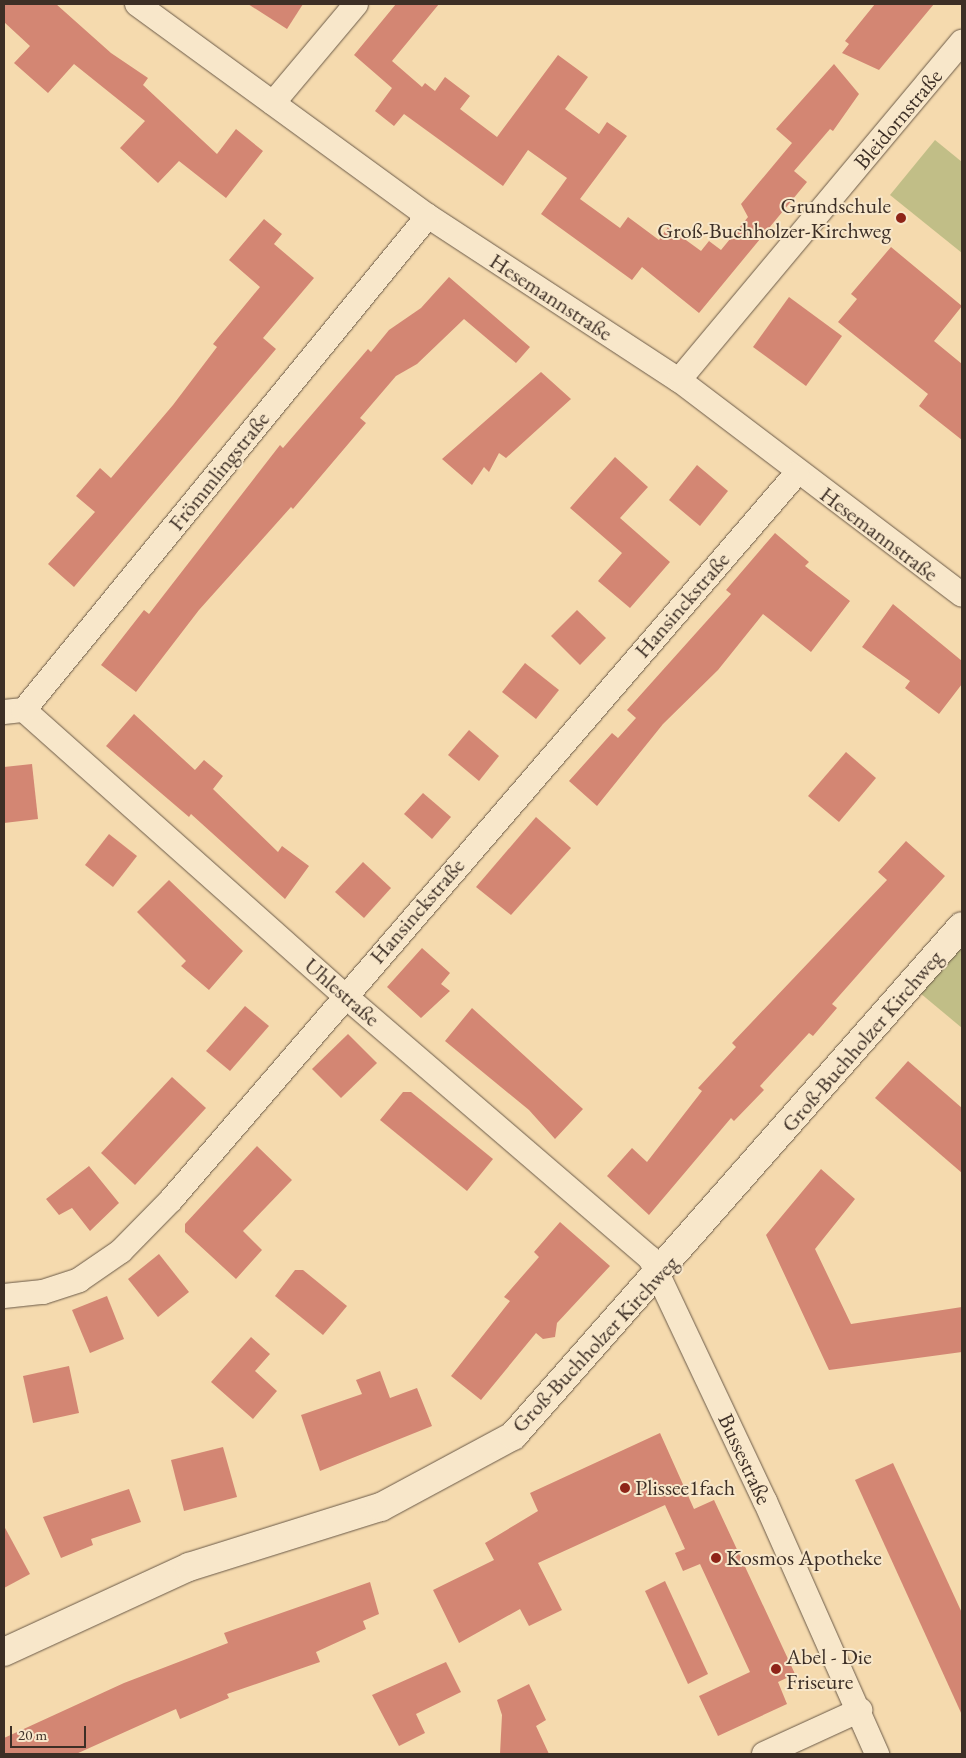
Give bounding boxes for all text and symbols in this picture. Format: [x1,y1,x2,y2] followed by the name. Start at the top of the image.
[848,63,948,175] street label: Bleidornstraße
[657,192,891,244] place label: Grundschule Groß-Buchholzer-Kirchweg
[895,212,907,224] marker: Grundschule Groß-Buchholzer-Kirchweg
[485,248,617,346] street label: Hesemannstraße
[163,406,275,536] street label: Frömmlingstraße
[815,481,943,587] street label: Hesemannstraße
[629,547,735,663] street label: Hansinckstraße
[364,853,470,969] street label: Hansinckstraße
[776,945,948,1137] street label: Groß-Buchholzer Kirchweg
[299,952,385,1032] street label: Uhlestraße
[506,1250,684,1438] street label: Groß-Buchholzer Kirchweg
[713,1409,777,1509] street label: Bussestraße
[635,1475,735,1501] place label: Plissee1fach
[619,1482,631,1494] marker: Plissee1fach
[726,1545,882,1571] place label: Kosmos Apotheke
[710,1552,722,1564] marker: Kosmos Apotheke
[786,1643,872,1694] place label: Abel - Die Friseure
[770,1663,782,1675] marker: Abel - Die Friseure
[12,1716,89,1748] scale bar
[18,1725,47,1744] text: 20 m

